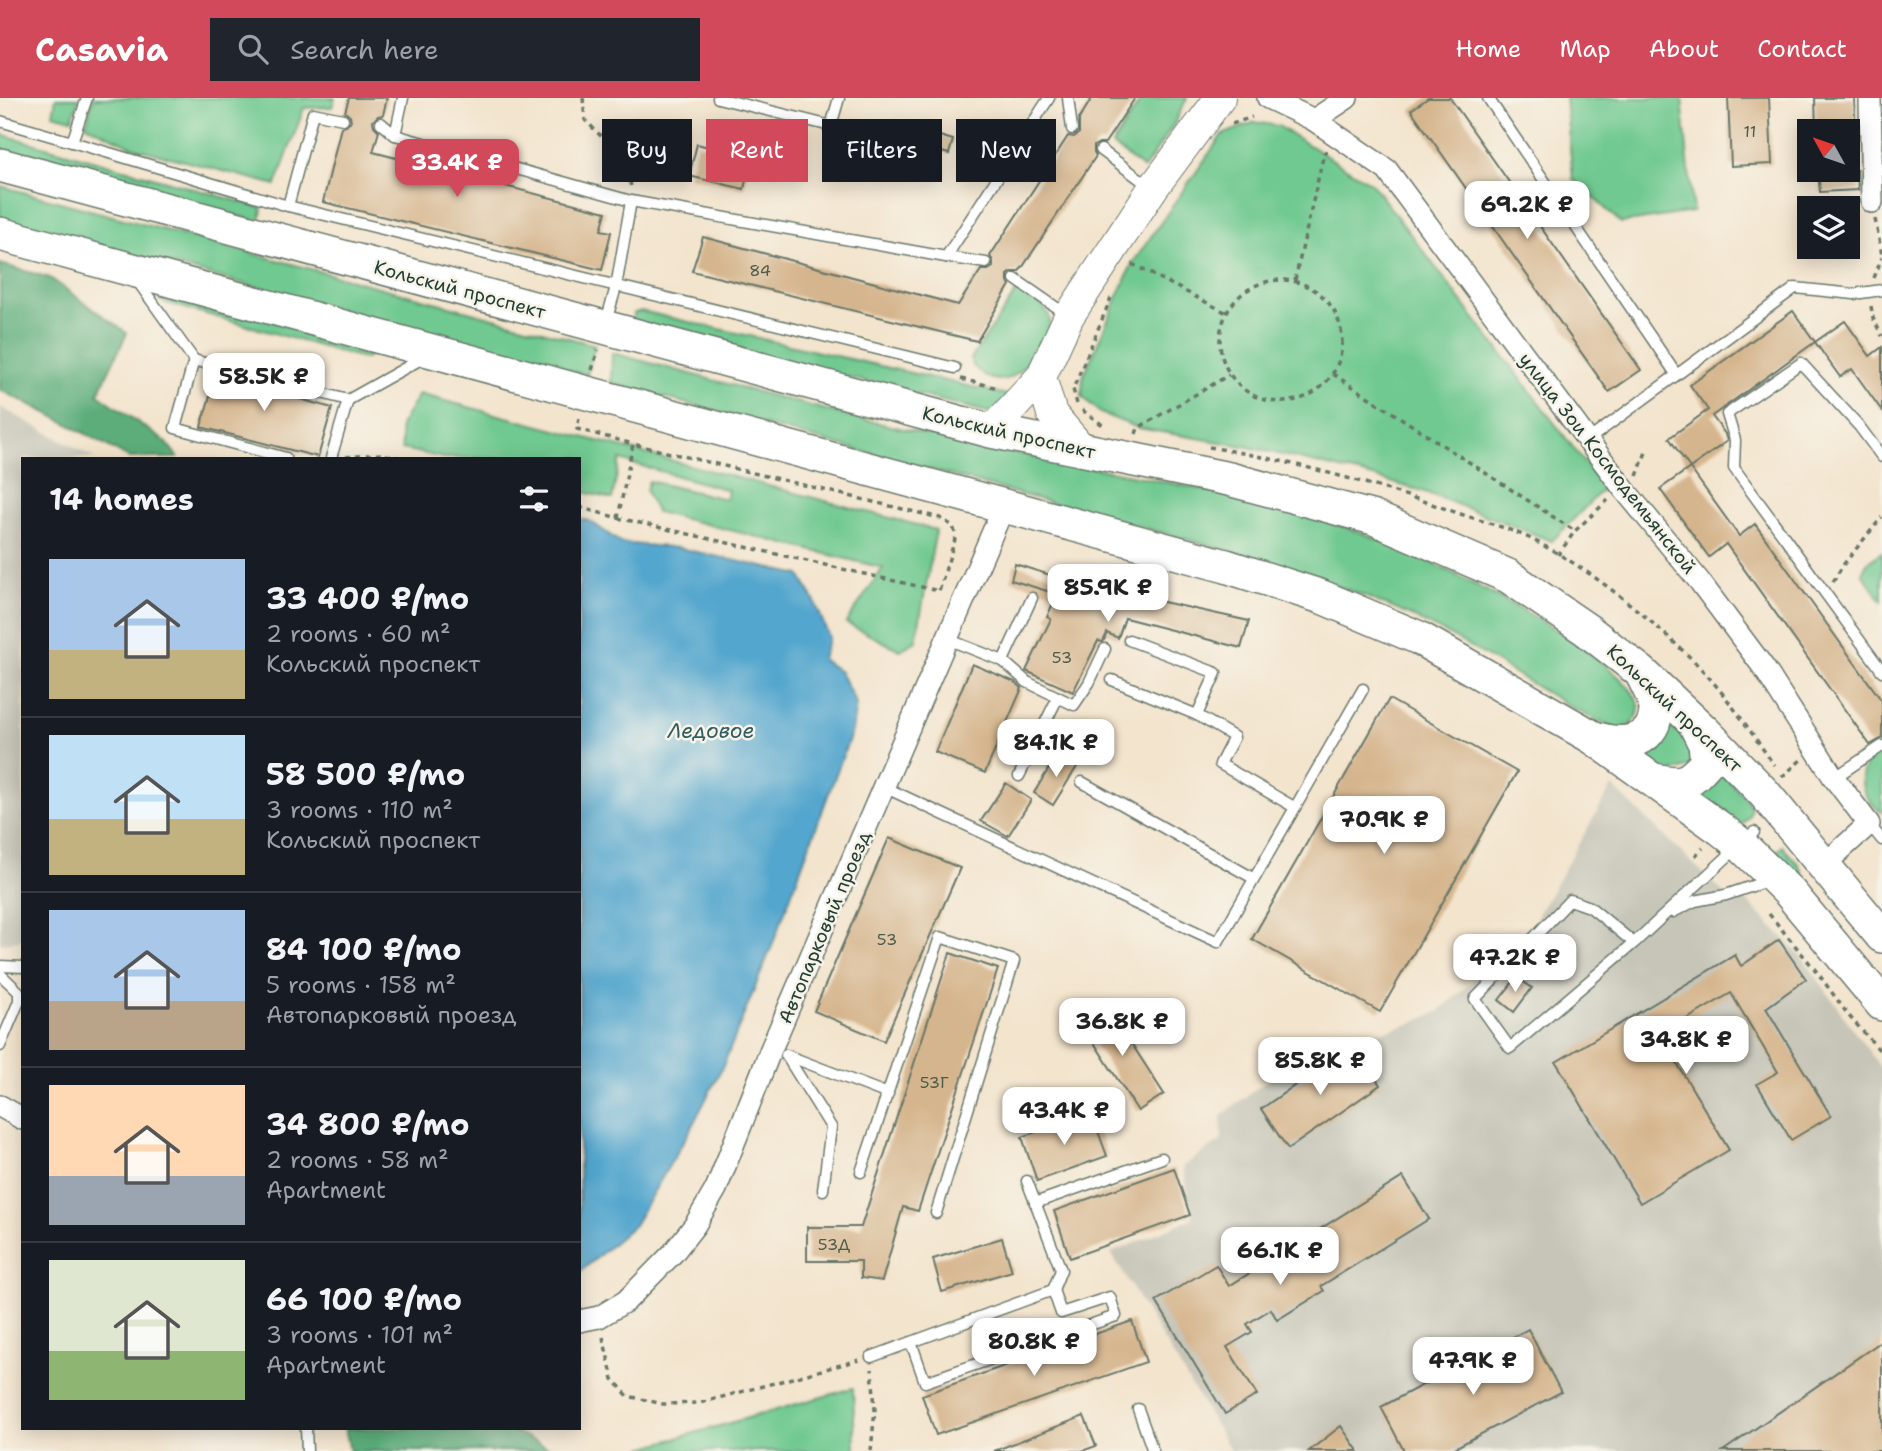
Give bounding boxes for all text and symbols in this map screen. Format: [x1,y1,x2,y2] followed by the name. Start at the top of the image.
[210,18,700,81] search box
[35,27,168,72] text: Casavia
[234,30,272,68] icon: search
[290,32,439,67] text: Search here
[1455,33,1521,65] text: Home
[1559,33,1611,65] text: Map
[1649,33,1719,65] text: About
[1757,33,1847,65] text: Contact
[602,119,692,182] chip: Buy
[706,119,808,182] chip: Rent
[822,119,942,182] chip: Filters
[956,119,1056,182] chip: New
[1797,119,1860,182] north arrow
[1797,119,1860,259] map controls
[1744,121,1756,142] house number: 11
[392,140,522,199] pin: 33.4K ₽
[411,147,503,177] text: 33.4K ₽
[1462,181,1592,241] pin: 69.2K ₽
[1480,189,1574,219] text: 69.2K ₽
[1797,196,1860,259] button: layers
[371,255,549,325] street label: Кольский проспект
[749,260,771,281] house number: 84
[1513,348,1702,579] street label: улица Зои Космодемьянской
[199,354,329,413] pin: 58.5K ₽
[219,361,309,391] text: 58.5K ₽
[920,400,1098,465] street label: Кольский проспект
[49,479,194,520] text: 14 homes
[515,480,553,518] icon: filters
[1043,564,1173,624] pin: 85.9K ₽
[1063,572,1153,602] text: 85.9K ₽
[266,578,469,619] text: 33 400 ₽/mo
[105,587,189,671] icon: home
[266,619,451,649] text: 2 rooms · 60 m²
[1601,639,1748,778] street label: Кольский проспект
[1052,647,1072,668] house number: 53
[266,649,480,679] text: Кольский проспект
[667,717,754,745] water label: Ледовое
[991,720,1121,779] pin: 84.1K ₽
[1013,727,1099,757] text: 84.1K ₽
[266,754,465,795] text: 58 500 ₽/mo
[105,763,189,847] icon: home
[266,795,453,825] text: 3 rooms · 110 m²
[1319,796,1449,856] pin: 70.9K ₽
[1339,804,1429,834] text: 70.9K ₽
[266,825,480,855] text: Кольский проспект
[773,827,876,1027] street label: Автопарковый проезд
[266,929,461,970] text: 84 100 ₽/mo
[877,929,897,950] house number: 53
[1450,934,1580,994] pin: 47.2K ₽
[105,938,189,1022] icon: home
[1469,942,1561,972] text: 47.2K ₽
[266,970,456,1000] text: 5 rooms · 158 m²
[1057,998,1187,1058] pin: 36.8K ₽
[266,1000,517,1030] text: Автопарковый проезд
[1075,1006,1169,1036] text: 36.8K ₽
[1621,1016,1751,1076] pin: 34.8K ₽
[1640,1024,1732,1054] text: 34.8K ₽
[1255,1038,1385,1097] pin: 85.8K ₽
[1274,1045,1366,1075] text: 85.8K ₽
[920,1072,949,1093] house number: 53Г
[999,1088,1129,1147] pin: 43.4K ₽
[1018,1095,1110,1125] text: 43.4K ₽
[266,1104,470,1145] text: 34 800 ₽/mo
[105,1113,189,1197] icon: home
[266,1145,449,1175] text: 2 rooms · 58 m²
[266,1175,386,1205] text: Apartment
[1215,1228,1345,1287] pin: 66.1K ₽
[818,1234,850,1255] house number: 53Д
[1237,1235,1323,1265] text: 66.1K ₽
[266,1279,462,1320] text: 66 100 ₽/mo
[105,1288,189,1372] icon: home
[969,1318,1099,1378] pin: 80.8K ₽
[266,1320,453,1350] text: 3 rooms · 101 m²
[988,1326,1080,1356] text: 80.8K ₽
[1408,1338,1538,1397] pin: 47.9K ₽
[1429,1345,1517,1375] text: 47.9K ₽
[266,1350,386,1380] text: Apartment

